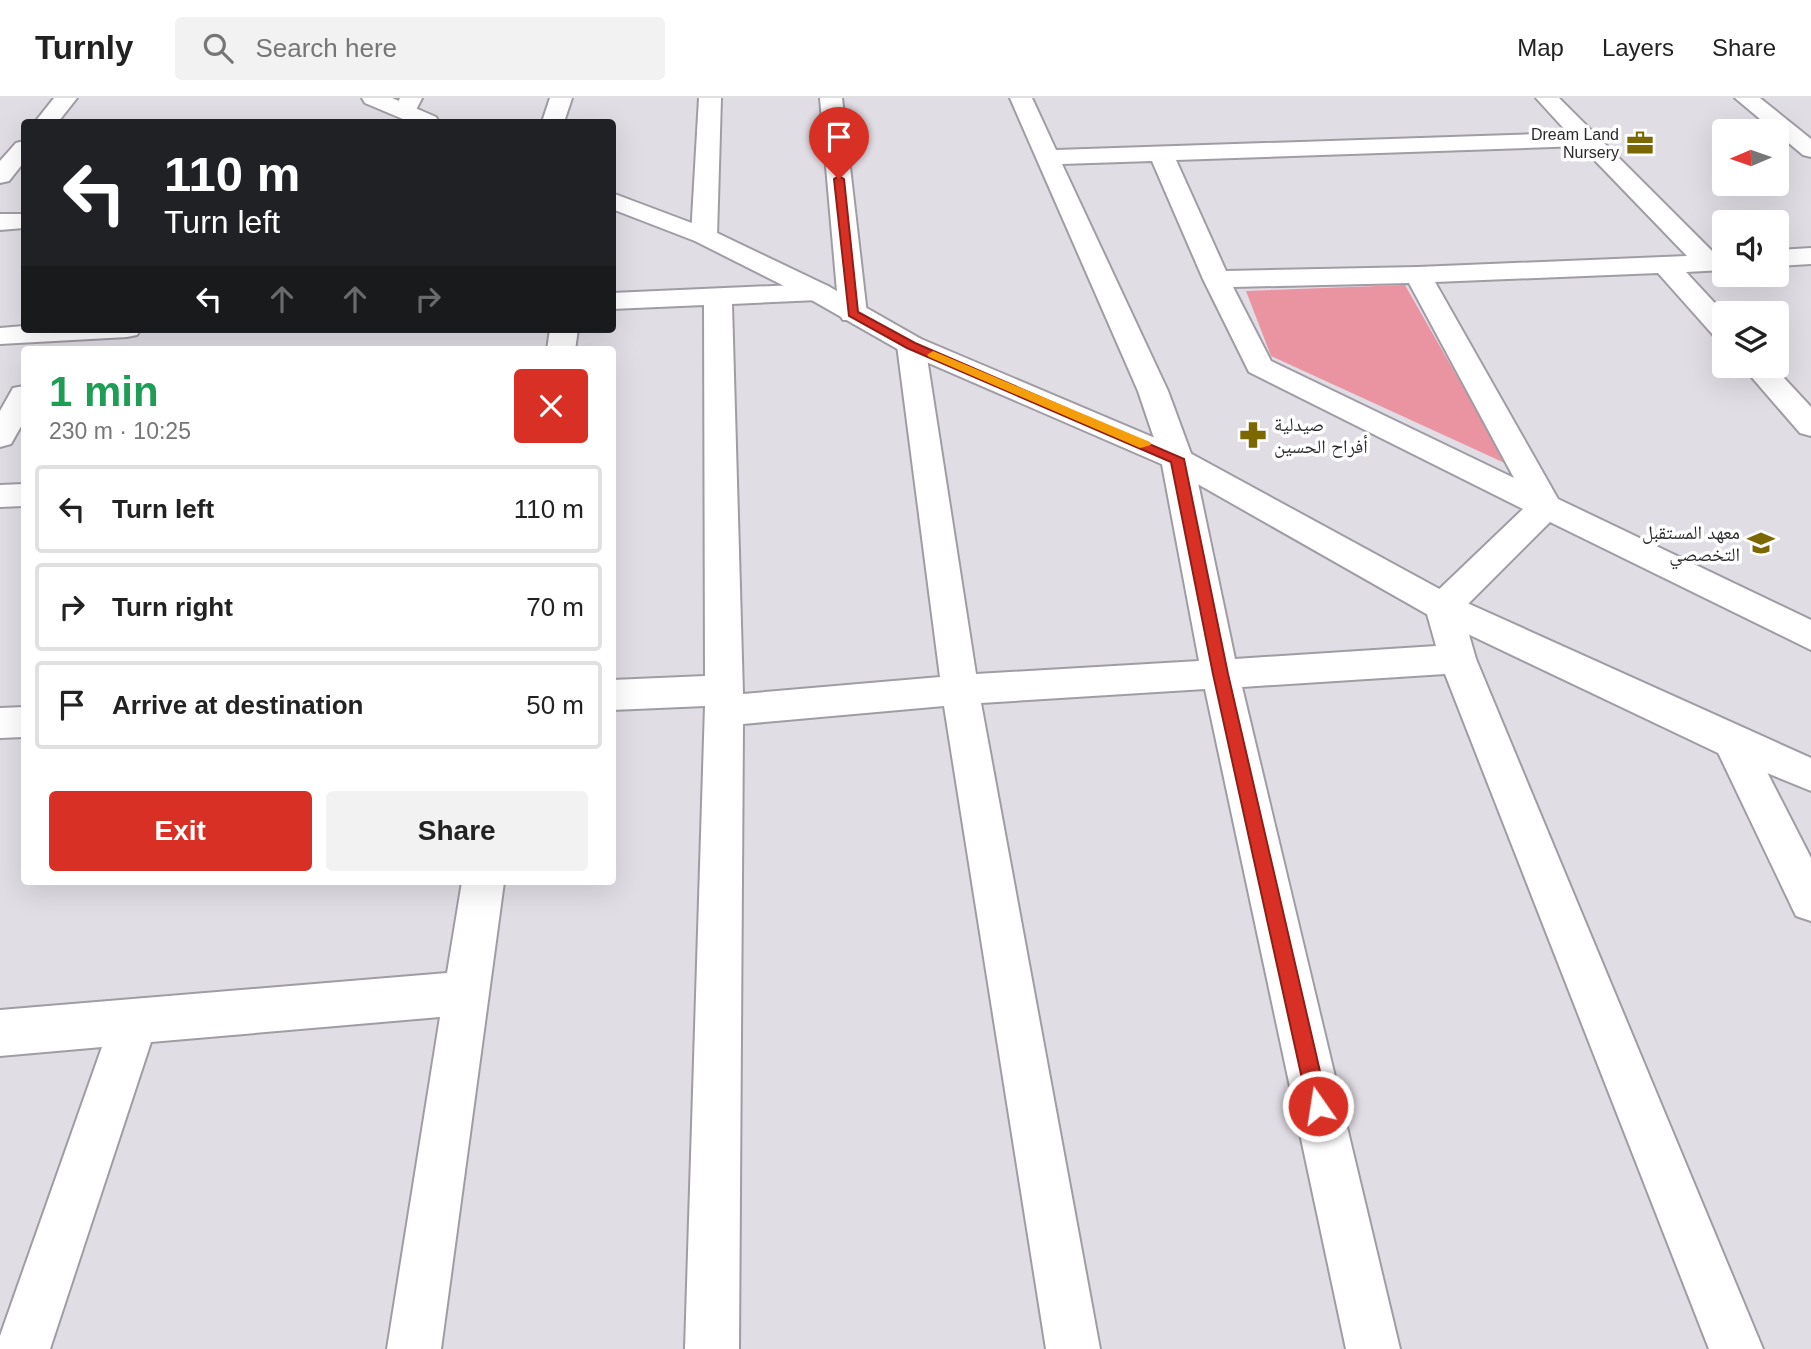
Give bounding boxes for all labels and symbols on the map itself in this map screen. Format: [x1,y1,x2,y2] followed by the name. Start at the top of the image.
[809,107,869,179] pin
[1712,119,1788,196] north arrow
[1531,126,1619,161] place label: Dream Land Nursery
[1625,128,1655,158] office icon: Dream Land Nursery
[1274,414,1368,458] place label: صيدلية أفراح الحسين
[1238,420,1268,450] pharmacy icon: صيدلية أفراح الحسين
[1642,522,1740,569] place label: معهد المستقبل التخصصي
[1746,528,1776,558] school or university icon: معهد المستقبل التخصصي
[1281,1069,1355,1143] position arrow

